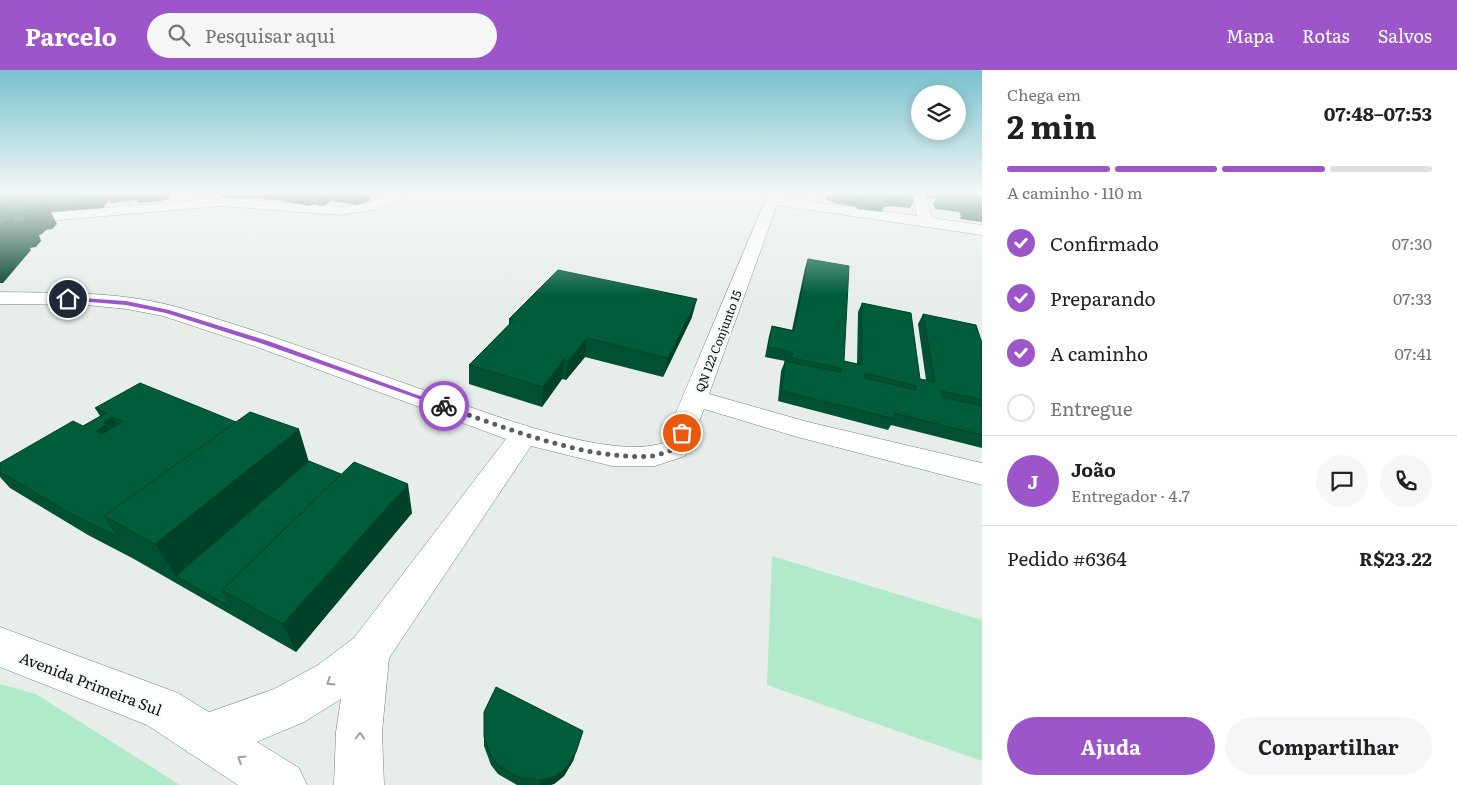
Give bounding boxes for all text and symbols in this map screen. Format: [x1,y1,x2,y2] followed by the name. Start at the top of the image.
[147,13,497,58] search box
[25,18,117,53] text: Parcelo
[165,21,193,49] icon: search
[205,21,335,49] text: Pesquisar aqui
[1226,22,1274,49] text: Mapa
[1302,22,1350,49] text: Rotas
[1378,22,1432,49] text: Salvos
[1007,82,1081,106] text: Chega em
[911,85,966,140] map controls
[911,85,966,140] button: layers
[1324,99,1432,127] text: 07:48–07:53
[1007,101,1096,149] text: 2 min
[1007,180,1142,204] text: A caminho · 110 m
[1007,229,1035,257] icon: check
[1050,229,1159,257] text: Confirmado
[1392,231,1432,255] text: 07:30
[47,278,89,320] pin
[1007,284,1035,312] icon: check
[1050,284,1156,312] text: Preparando
[54,285,82,313] icon: home
[1393,286,1432,310] text: 07:33
[690,287,746,395] street label: QN 122 Conjunto 15
[1007,339,1035,367] icon: check
[1050,339,1148,367] text: A caminho
[1395,341,1432,365] text: 07:41
[419,381,469,431] courier
[430,392,458,420] icon: bike
[1050,394,1133,422] text: Entregue
[661,412,703,454] pin
[668,419,696,447] icon: bag
[1071,455,1116,483] text: João
[1316,455,1368,507] button: chat
[1380,455,1432,507] button: phone
[1028,467,1038,495] text: J
[1071,483,1190,507] text: Entregador · 4.7
[1007,544,1127,572] text: Pedido #6364
[1359,544,1432,572] text: R$23.22
[16,645,166,721] street label: Avenida Primeira Sul
[326,675,335,685] one-way arrow
[1007,717,1215,775] button: Ajuda
[1225,717,1432,775] button: Compartilhar
[354,732,365,740] one-way arrow
[237,756,246,765] one-way arrow

